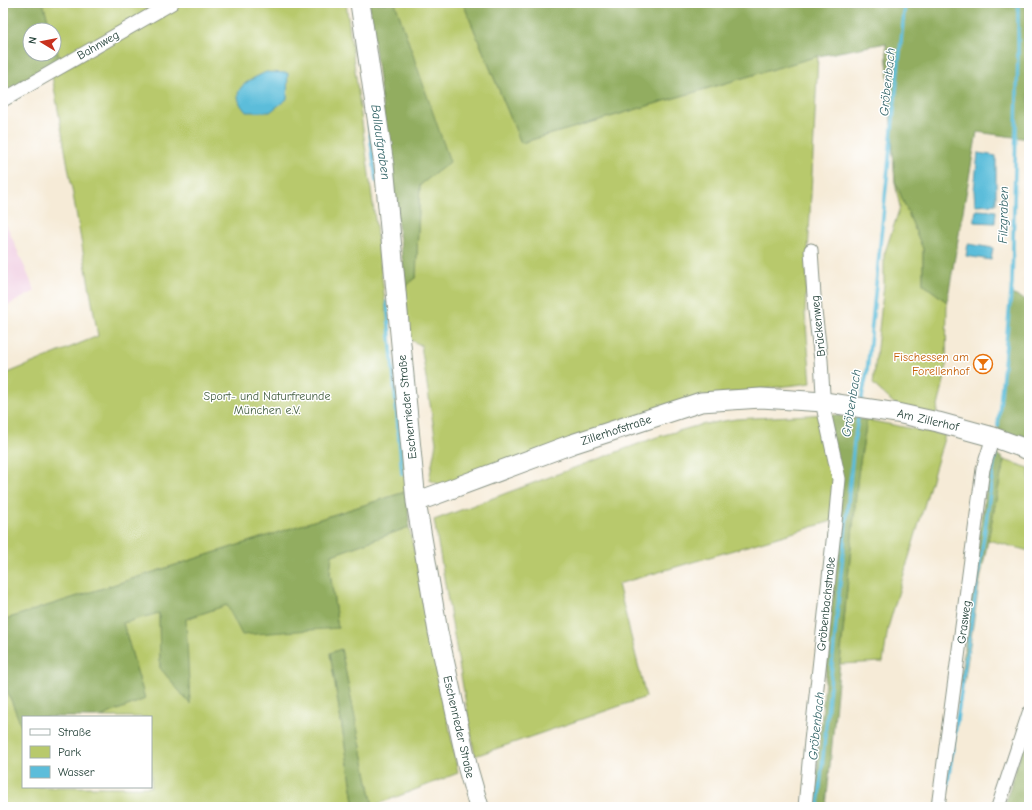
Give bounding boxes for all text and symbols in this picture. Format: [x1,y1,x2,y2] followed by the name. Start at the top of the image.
[22,22,62,62] north arrow
[75,27,121,63] street label: Bahnweg
[26,36,40,45] text: N
[876,47,898,117] water label: Gröbenbach
[368,103,394,181] water label: Ballaufgraben
[995,186,1011,244] water label: Filzgraben
[808,295,828,357] street label: Brückenweg
[893,350,970,378] place label: Fischessen am Forellenhof
[972,353,994,375] bar icon: Fischessen am Forellenhof
[395,354,419,460] street label: Eschenrieder Straße
[838,368,864,438] water label: Gröbenbach
[204,389,330,417] park label: Sport- und Naturfreunde München e.V.
[896,406,961,434] street label: Am Zillerhof
[579,412,653,448] street label: Zillerhofstraße
[814,556,838,652] street label: Gröbenbachstraße
[954,599,974,645] street label: Grasweg
[440,674,478,780] street label: Eschenrieder Straße
[805,691,827,761] water label: Gröbenbach
[22,716,152,788] legend
[58,725,91,739] text: Straße
[58,745,81,759] text: Park
[58,765,95,779] text: Wasser

